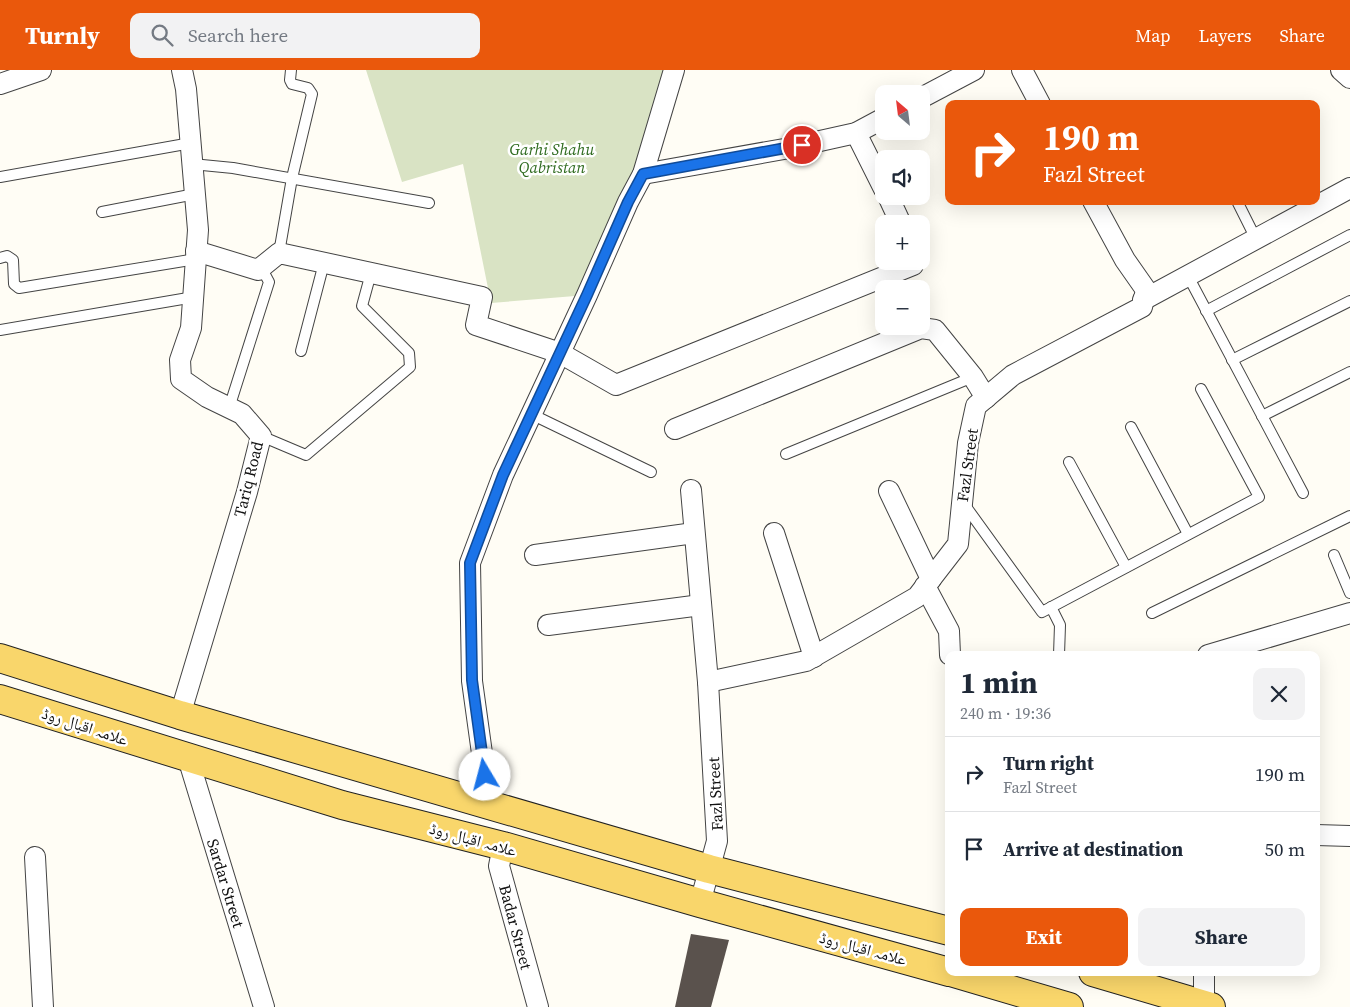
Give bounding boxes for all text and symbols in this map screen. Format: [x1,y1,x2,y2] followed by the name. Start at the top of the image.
[130,13,480,58] search box
[25,19,100,52] text: Turnly
[148,21,176,49] icon: search
[188,22,288,48] text: Search here
[1135,23,1170,48] text: Map
[1198,23,1251,48] text: Layers
[1279,23,1325,48] text: Share
[875,85,930,140] north arrow
[875,85,930,335] map controls
[1043,114,1139,162] text: 190 m
[960,120,1025,185] icon: right
[781,124,823,166] pin
[788,131,816,159] icon: arrive
[510,138,595,178] park label: Garhi Shahu Qabristan
[875,150,930,205] button: sound
[1043,159,1145,189] text: Fazl Street
[875,215,930,270] button: +
[875,280,930,335] button: −
[951,426,983,503] street label: Fazl Street
[228,439,268,519] street label: Tariq Road
[960,662,1038,703] text: 1 min
[1253,668,1305,720] button: close
[39,702,131,750] street label: علامہ اقبال روڈ
[960,702,1051,724] text: 240 m · 19:36
[458,748,510,800] position arrow
[1003,750,1094,776] text: Turn right
[702,756,728,831] street label: Fazl Street
[960,760,988,788] icon: right
[1255,761,1305,787] text: 190 m
[1003,776,1077,798] text: Fazl Street
[427,817,519,861] street label: علامہ اقبال روڈ
[960,835,988,863] icon: arrive
[202,836,250,931] street label: Sardar Street
[1003,836,1183,862] text: Arrive at destination
[1264,836,1305,862] text: 50 m
[494,882,538,973] street label: Badar Street
[960,908,1128,966] button: Exit
[1138,908,1305,966] button: Share
[817,926,909,970] street label: علامہ اقبال روڈ

